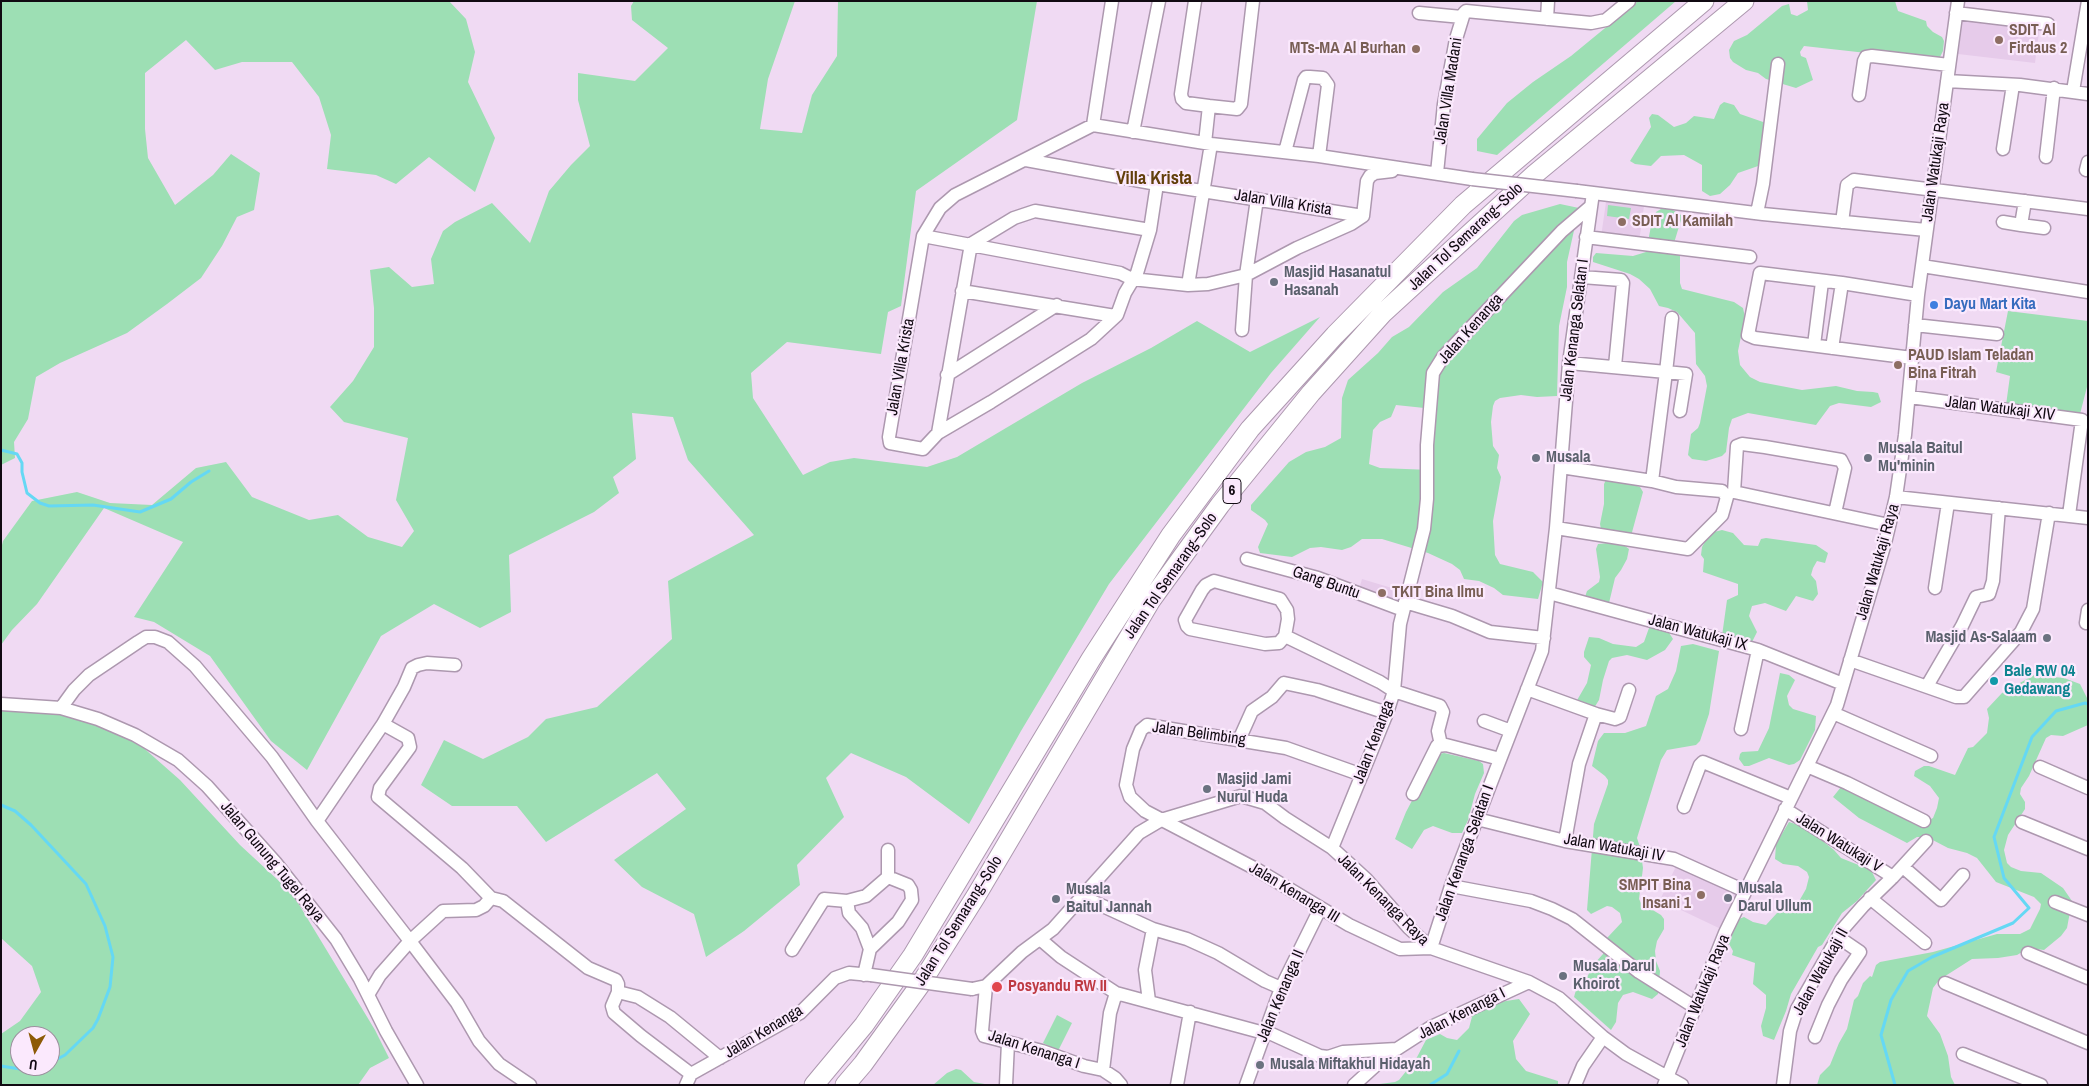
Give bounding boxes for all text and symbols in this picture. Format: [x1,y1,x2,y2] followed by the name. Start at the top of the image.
[2009,21,2067,59] place label: SDIT Al Firdaus 2
[1993,34,2005,46] marker: SDIT Al Firdaus 2
[1431,36,1467,146] street label: Jalan Villa Madani
[1290,39,1406,59] place label: MTs-MA Al Burhan
[1410,43,1422,55] marker: MTs-MA Al Burhan
[1918,101,1954,223] street label: Jalan Watukaji Raya
[1116,168,1192,190] district label: Villa Krista
[1405,179,1527,295] street label: Jalan Tol Semarang–Solo
[1233,186,1333,220] street label: Jalan Villa Krista
[1632,212,1733,232] place label: SDIT Al Kamilah
[1616,216,1628,228] marker: SDIT Al Kamilah
[1557,258,1593,402] street label: Jalan Kenanga Selatan I
[1284,263,1391,301] place label: Masjid Hasanatul Hasanah
[1268,276,1280,288] marker: Masjid Hasanatul Hasanah
[1435,290,1507,368] street label: Jalan Kenanga
[1944,295,2036,315] place label: Dayu Mart Kita
[1928,299,1940,311] marker: Dayu Mart Kita
[883,317,919,417] street label: Jalan Villa Krista
[1908,346,2034,384] place label: PAUD Islam Teladan Bina Fitrah
[1892,359,1904,371] marker: PAUD Islam Teladan Bina Fitrah
[1944,393,2056,425] street label: Jalan Watukaji XIV
[1878,439,1963,477] place label: Musala Baitul Mu'minin
[1546,448,1590,468] place label: Musala
[1530,452,1542,464] marker: Musala
[1862,452,1874,464] marker: Musala Baitul Mu'minin
[1223,478,1241,504] road number: 6
[1852,502,1904,622] street label: Jalan Watukaji Raya
[1120,509,1222,643] street label: Jalan Tol Semarang–Solo
[1290,563,1362,603] street label: Gang Buntu
[1392,583,1484,603] place label: TKIT Bina Ilmu
[1376,587,1388,599] marker: TKIT Bina Ilmu
[1646,611,1750,655] street label: Jalan Watukaji IX
[1925,628,2037,648] place label: Masjid As-Salaam
[2041,632,2053,644] marker: Masjid As-Salaam
[2004,662,2075,700] place label: Bale RW 04 Gedawang
[1988,675,2000,687] marker: Bale RW 04 Gedawang
[1349,698,1399,786] street label: Jalan Kenanga
[1151,718,1247,750] street label: Jalan Belimbing
[1217,770,1291,808] place label: Masjid Jami Nurul Huda
[1201,783,1213,795] marker: Masjid Jami Nurul Huda
[1432,783,1498,923] street label: Jalan Kenanga Selatan I
[216,798,328,926] street label: Jalan Gunung Tugel Raya
[1792,809,1886,877] street label: Jalan Watukaji V
[1562,830,1666,866] street label: Jalan Watukaji IV
[1333,850,1433,950] street label: Jalan Kenanga Raya
[911,853,1007,989] street label: Jalan Tol Semarang–Solo
[1245,858,1343,928] street label: Jalan Kenanga III
[1619,876,1691,914] place label: SMPIT Bina Insani 1
[1738,879,1812,917] place label: Musala Darul Ullum
[1066,880,1152,918] place label: Musala Baitul Jannah
[1695,889,1707,901] marker: SMPIT Bina Insani 1
[1722,892,1734,904] marker: Musala Darul Ullum
[1050,893,1062,905] marker: Musala Baitul Jannah
[1789,925,1853,1019] street label: Jalan Watukaji II
[1672,932,1734,1050] street label: Jalan Watukaji Raya
[1253,947,1309,1045] street label: Jalan Kenanga II
[1573,957,1655,995] place label: Musala Darul Khoirot
[1557,970,1569,982] marker: Musala Darul Khoirot
[1008,977,1107,997] place label: Posyandu RW II
[990,980,1004,994] marker: Posyandu RW II
[1415,984,1509,1044] street label: Jalan Kenanga I
[722,1001,806,1063] street label: Jalan Kenanga
[10,1026,60,1076] north arrow
[986,1026,1082,1074] street label: Jalan Kenanga I
[28,1055,39,1074] text: U
[1270,1055,1430,1075] place label: Musala Miftakhul Hidayah
[1254,1059,1266,1071] marker: Musala Miftakhul Hidayah

